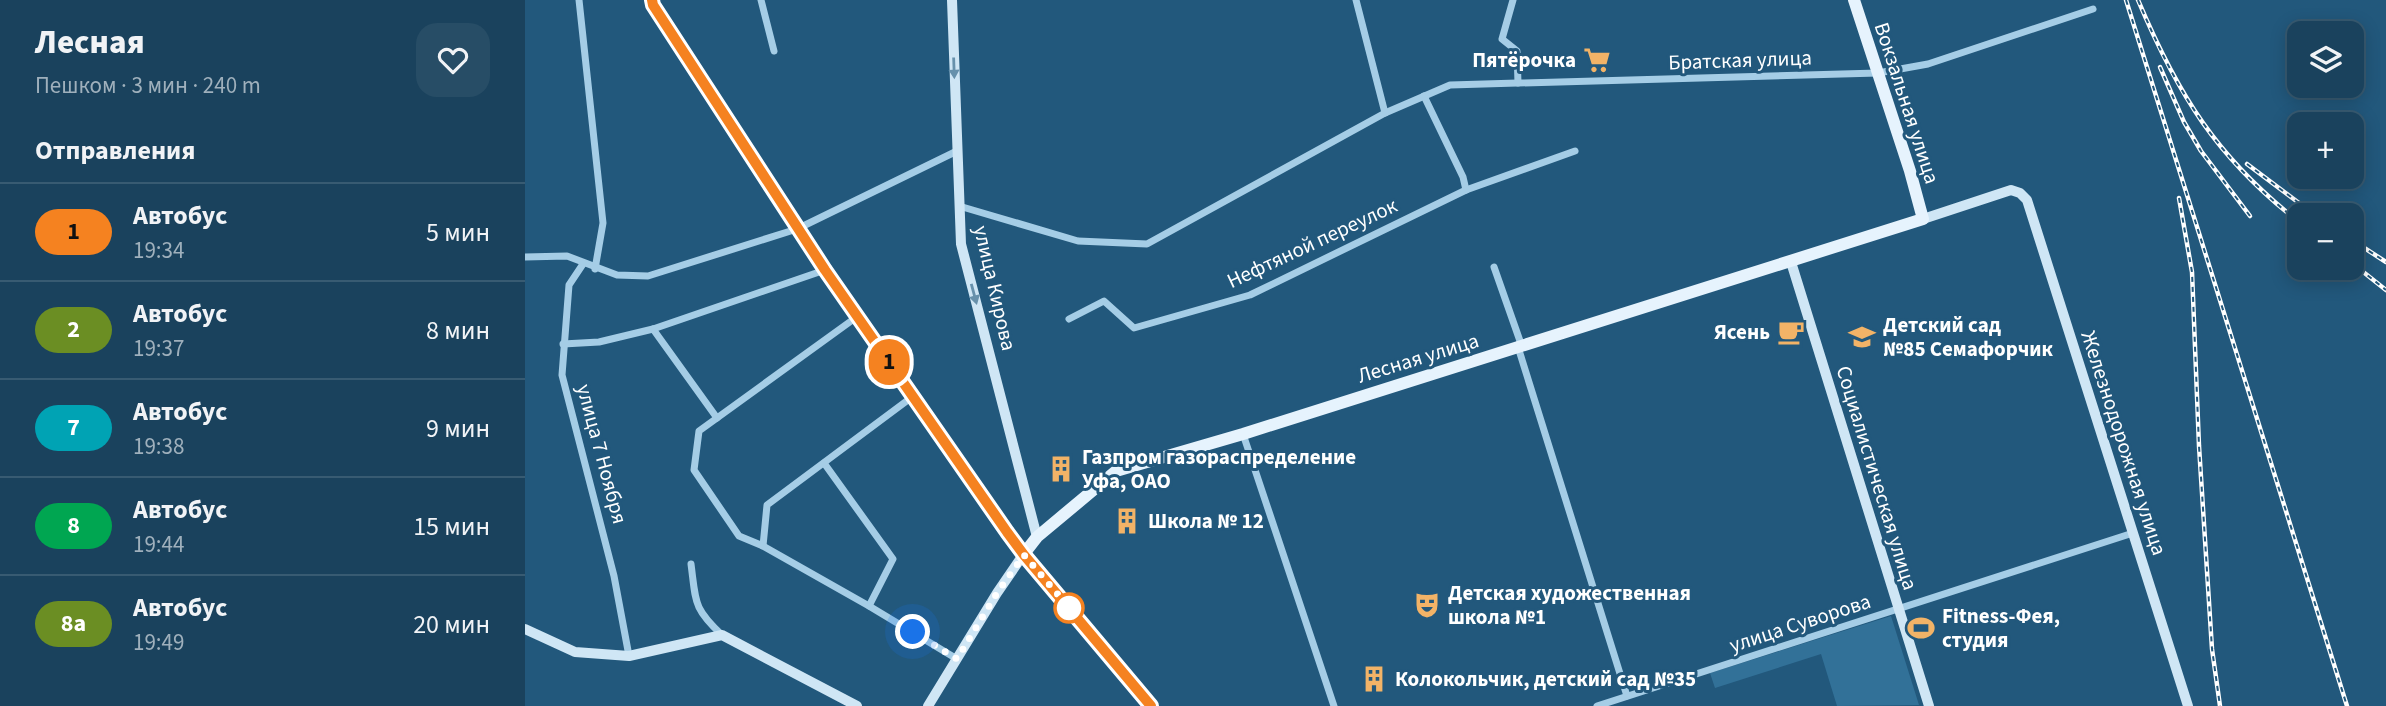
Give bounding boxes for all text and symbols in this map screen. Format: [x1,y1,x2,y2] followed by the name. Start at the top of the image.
[1867,18,1947,188] street label: Вокзальная улица
[35,19,145,66] text: Лесная
[2287,21,2364,280] map controls
[2287,21,2364,98] button: layers
[416,23,490,97] button: heart
[1668,43,1812,77] street label: Братская улица
[1472,45,1576,75] place label: Пятёрочка
[1582,45,1612,75] supermarket icon: Пятёрочка
[949,57,960,79] one-way arrow
[35,69,261,102] text: Пешком · 3 мин · 240 m
[2287,112,2364,189] button: +
[35,132,195,169] text: Отправления
[1222,190,1403,296] street label: Нефтяной переулок
[133,197,227,234] text: Автобус
[2287,203,2364,280] button: −
[67,214,80,249] text: 1
[426,214,490,251] text: 5 мин
[966,222,1024,354] street label: улица Кирова
[133,234,184,267] text: 19:34
[969,283,980,305] one-way arrow
[133,295,227,332] text: Автобус
[1883,310,2054,364] place label: Детский сад №85 Семафорчик
[67,312,80,347] text: 2
[426,312,490,349] text: 8 мин
[1714,317,1770,347] place label: Ясень
[1776,317,1806,347] cafe icon: Ясень
[1847,322,1877,352] school or university icon: Детский сад №85 Семафорчик
[1354,325,1482,391] street label: Лесная улица
[2073,327,2175,559] street label: Железнодорожная улица
[133,332,184,365] text: 19:37
[866,339,912,385] line badge: 1
[883,344,895,379] text: 1
[1829,362,1925,594] street label: Социалистическая улица
[569,381,635,527] street label: улица 7 Ноября
[133,393,227,430] text: Автобус
[67,410,80,445] text: 7
[426,410,490,447] text: 9 мин
[133,430,184,463] text: 19:38
[1082,442,1356,496] place label: Газпром газораспределение Уфа, ОАО
[1046,454,1076,484] building icon: Газпром газораспределение Уфа, ОАО
[133,491,227,528] text: Автобус
[1112,506,1142,536] building icon: Школа № 12
[1148,506,1264,536] place label: Школа № 12
[67,508,80,543] text: 8
[413,508,490,545] text: 15 мин
[133,528,184,561] text: 19:44
[1448,578,1691,632] place label: Детская художественная школа №1
[1725,586,1875,660] street label: улица Суворова
[133,589,227,626] text: Автобус
[1412,590,1442,620] theatre icon: Детская художественная школа №1
[1054,593,1084,623] unlabelled marker
[1942,601,2060,655] place label: Fitness-Фея, студия
[61,606,86,641] text: 8а
[413,606,490,643] text: 20 мин
[1906,613,1936,643] sports icon: Fitness-Фея, студия
[895,614,930,649] your location
[133,626,184,659] text: 19:49
[1359,664,1389,694] building icon: Колокольчик, детский сад №35
[1395,664,1696,694] place label: Колокольчик, детский сад №35

